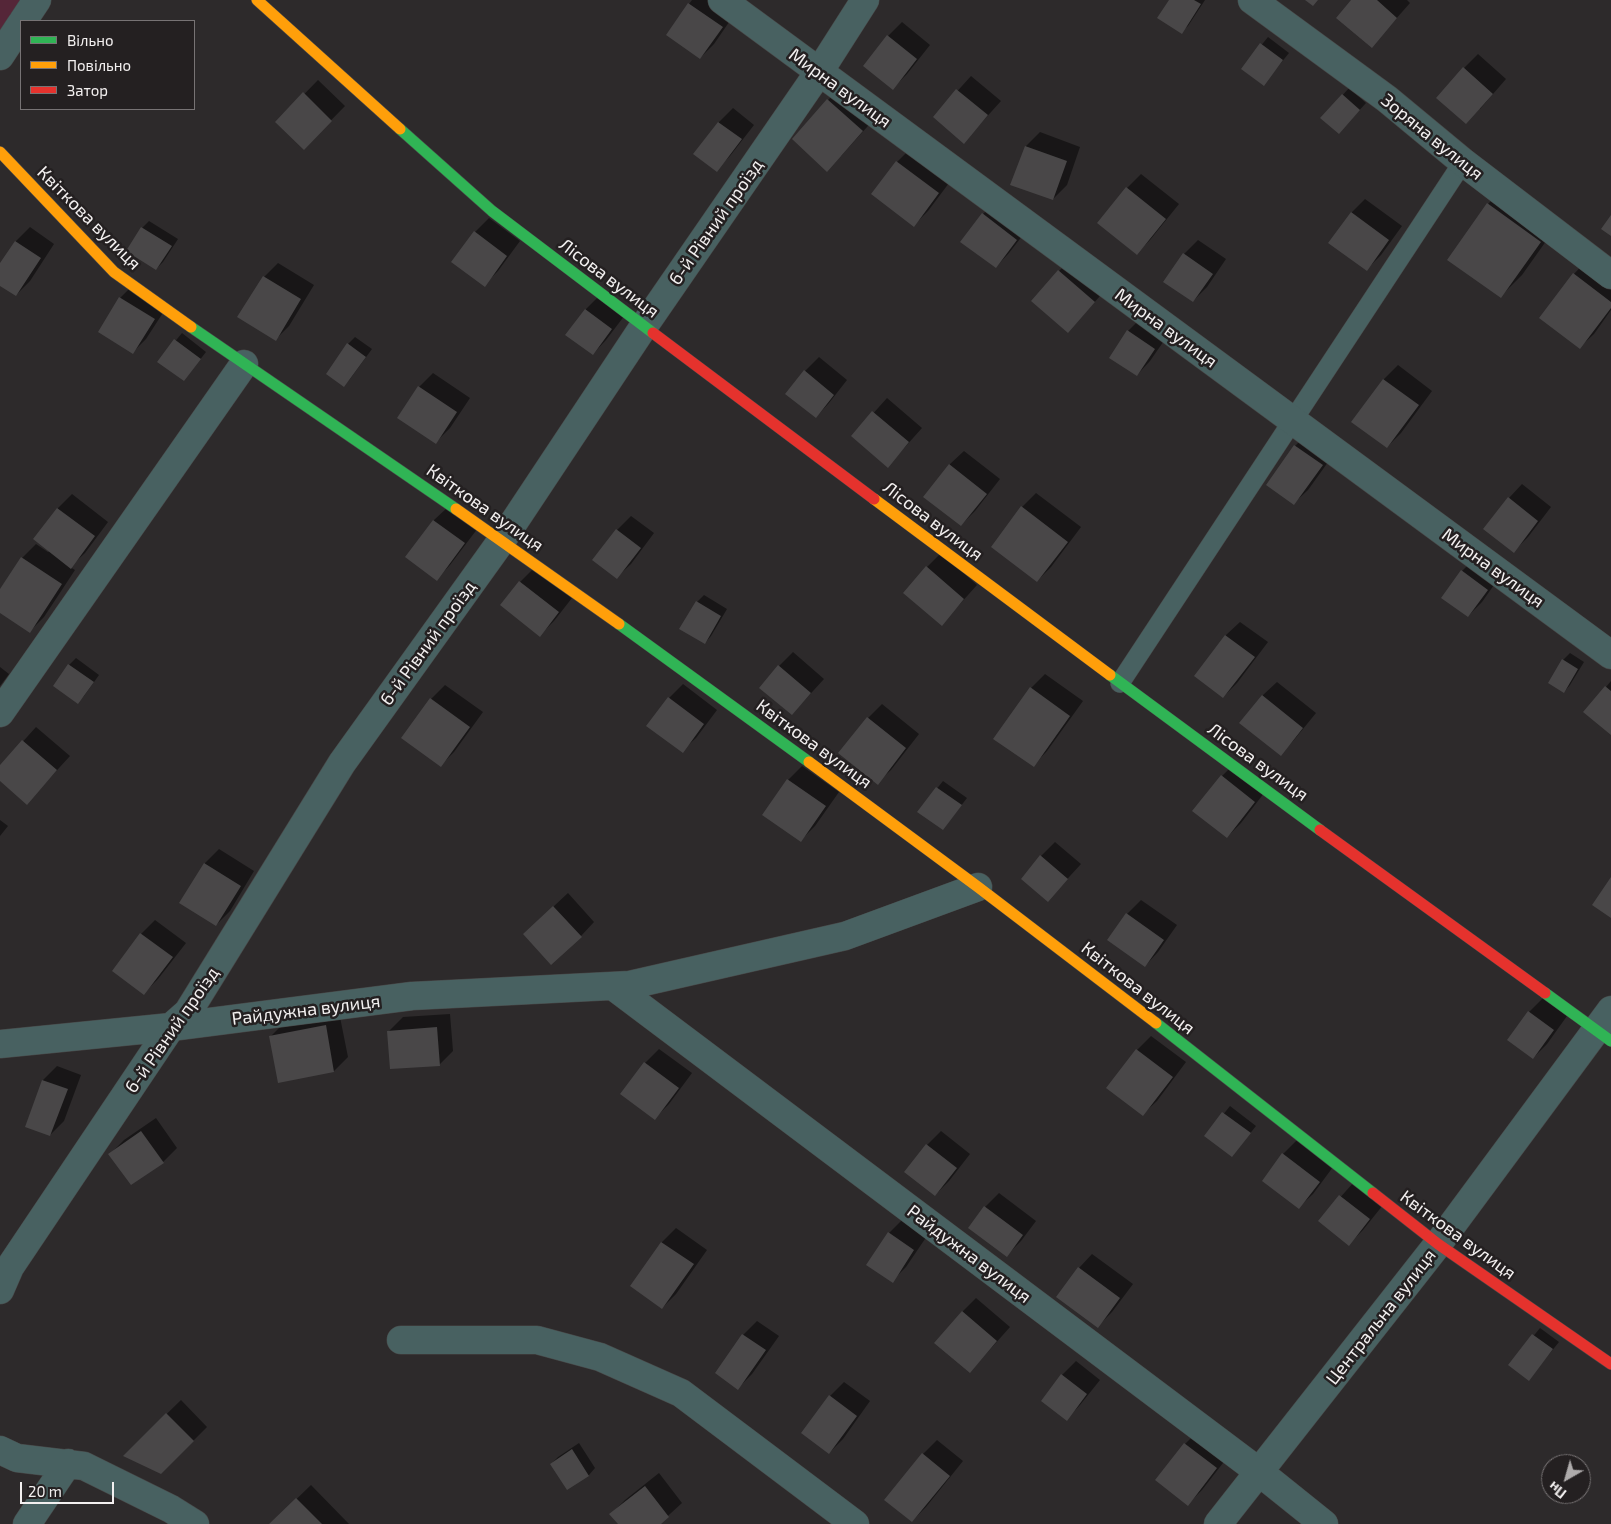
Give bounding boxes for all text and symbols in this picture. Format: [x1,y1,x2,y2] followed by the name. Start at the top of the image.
[20,20,195,110] legend
[67,31,114,49] text: Вільно
[785,44,895,132] street label: Мирна вулиця
[67,56,131,74] text: Повільно
[67,81,108,99] text: Затор
[1377,89,1487,185] street label: Зоряна вулиця
[664,155,768,289] street label: 6-й Рівний проїзд
[33,162,145,274] street label: Квіткова вулиця
[555,234,663,322] street label: Лісова вулиця
[1111,284,1221,372] street label: Мирна вулиця
[422,460,548,556] street label: Квіткова вулиця
[879,477,987,565] street label: Лісова вулиця
[1438,524,1548,612] street label: Мирна вулиця
[376,576,480,710] street label: 6-й Рівний проїзд
[752,695,876,793] street label: Квіткова вулиця
[1203,718,1313,806] street label: Лісова вулиця
[1077,937,1199,1039] street label: Квіткова вулиця
[120,963,224,1097] street label: 6-й Рівний проїзд
[230,990,382,1030] street label: Райдужна вулиця
[1396,1186,1520,1284] street label: Квіткова вулиця
[903,1200,1035,1308] street label: Райдужна вулиця
[1321,1245,1441,1389] street label: Центральна вулиця
[1541,1454,1591,1504] north arrow
[22,1472,116,1504] scale bar
[1545,1478,1569,1503] text: Пн
[28,1482,62,1500] text: 20 m

